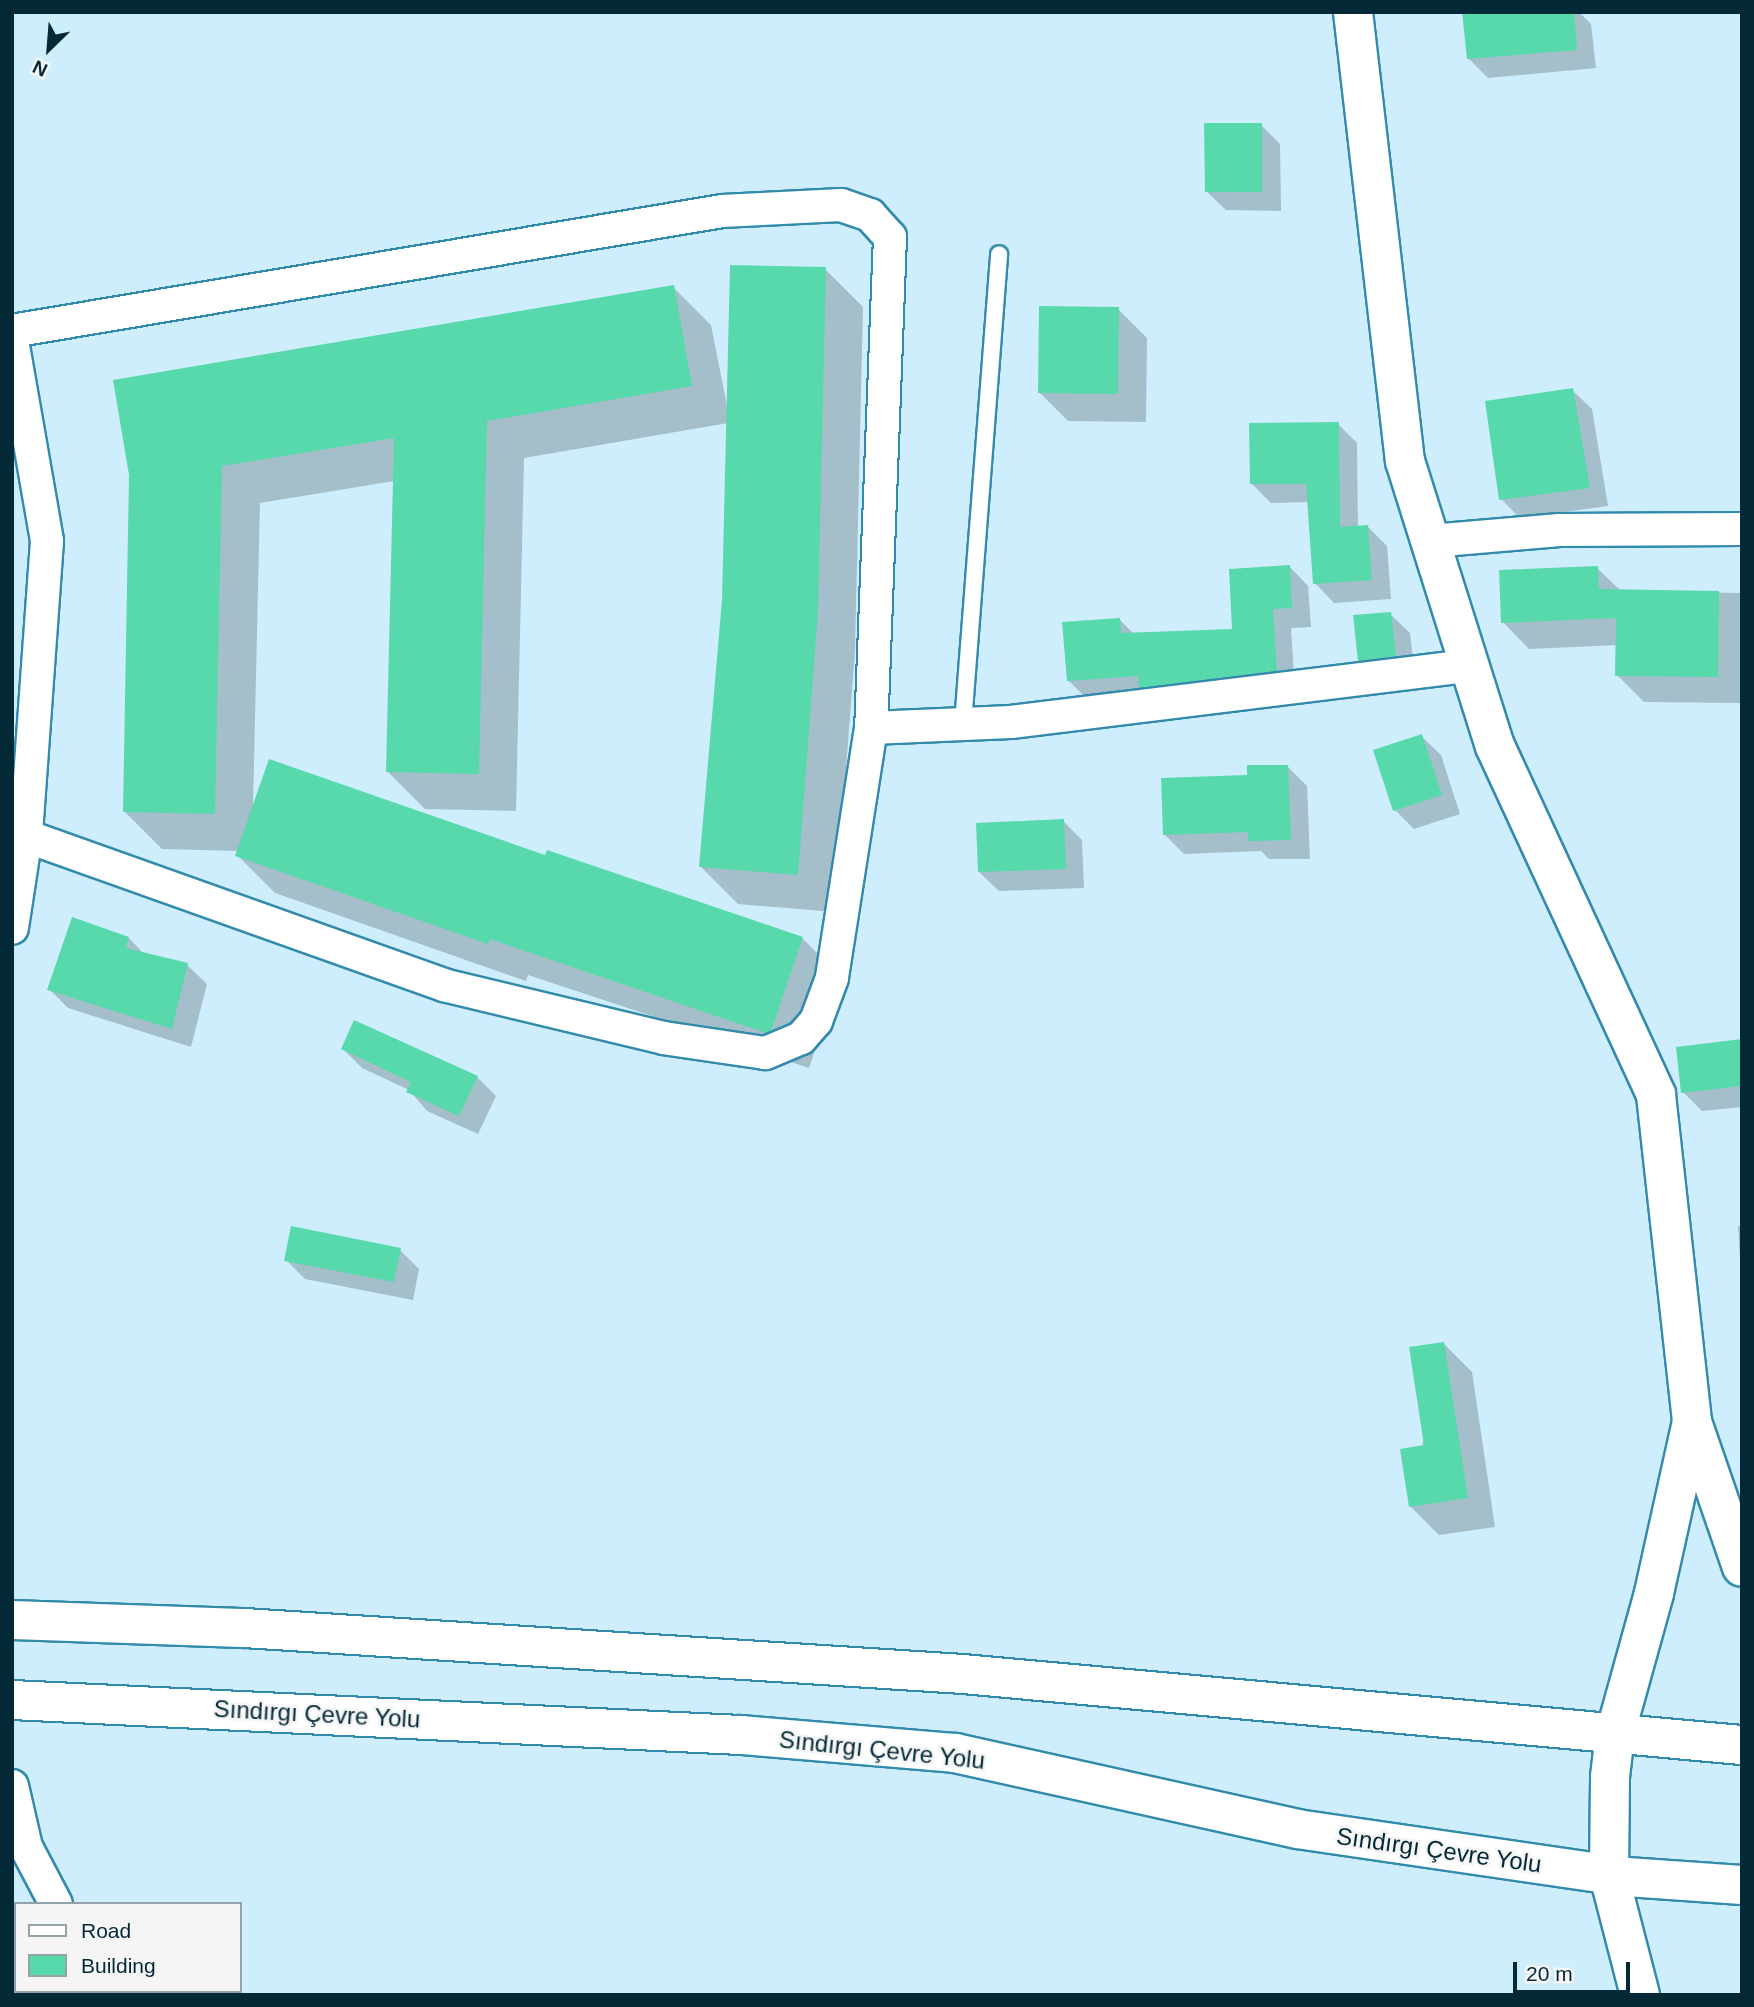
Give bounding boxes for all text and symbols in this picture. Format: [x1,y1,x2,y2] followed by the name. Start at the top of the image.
[14,14,84,84] north arrow
[29,56,51,81] text: N
[213,1694,421,1734] street label: Sındırgı Çevre Yolu
[777,1725,987,1775] street label: Sındırgı Çevre Yolu
[1334,1821,1544,1879] street label: Sındırgı Çevre Yolu
[14,1902,242,1993] legend
[81,1919,131,1942] text: Road
[1516,1948,1633,1992] scale bar
[81,1954,156,1977] text: Building
[1526,1962,1573,1985] text: 20 m

